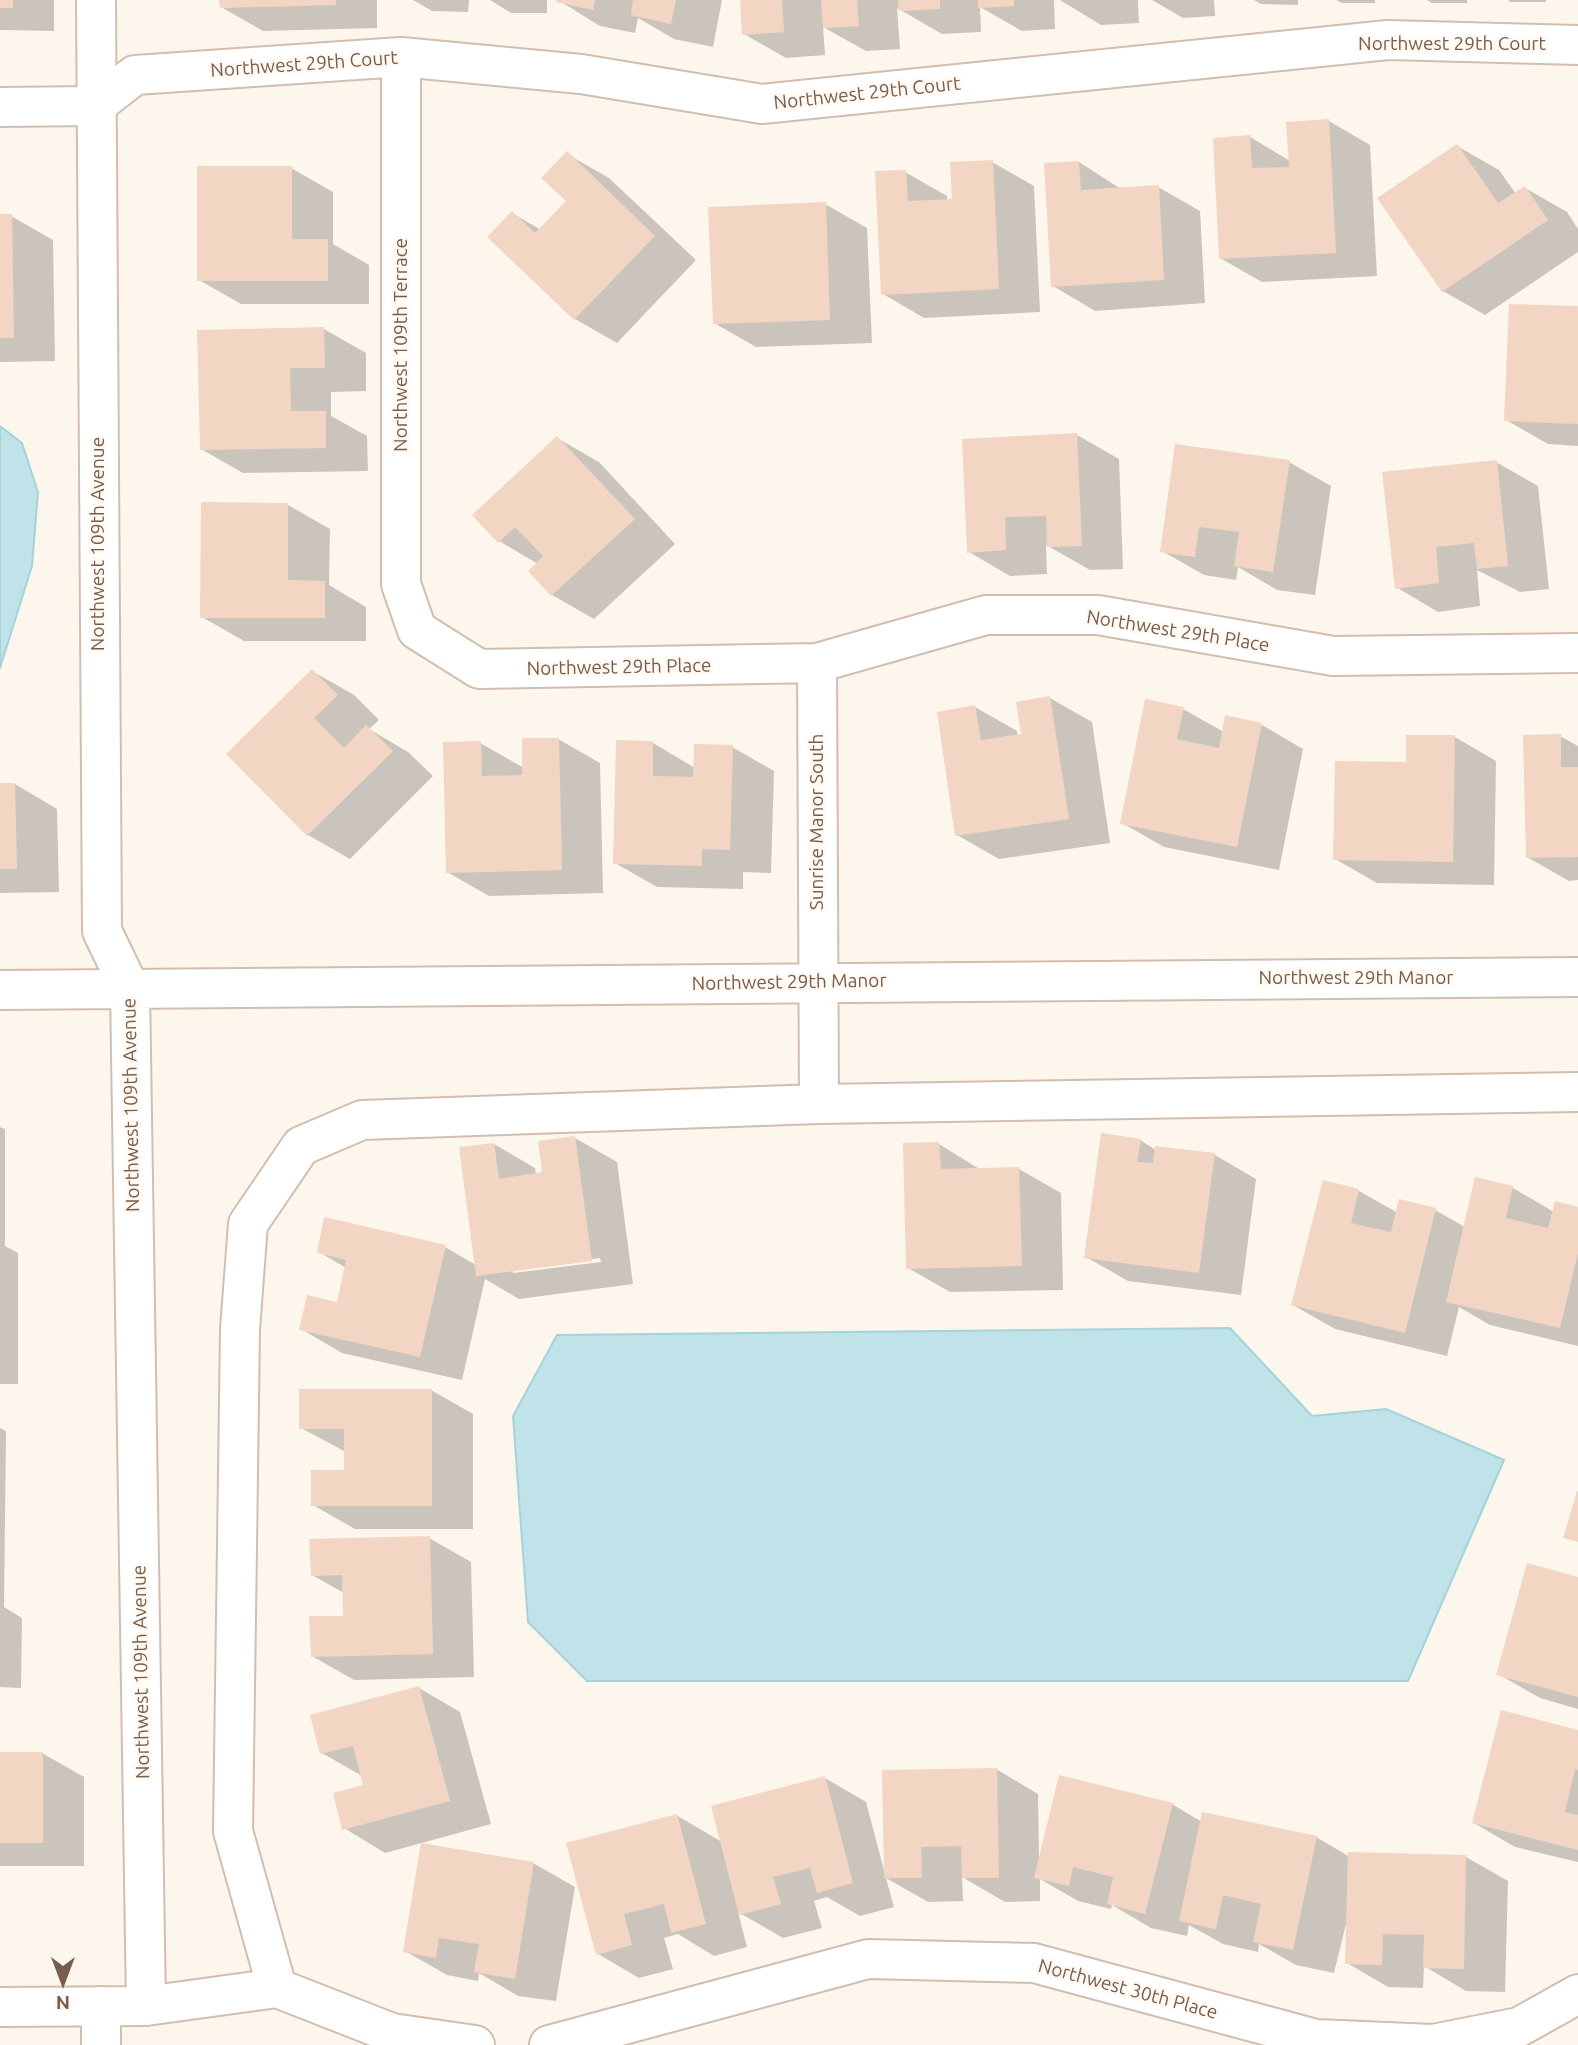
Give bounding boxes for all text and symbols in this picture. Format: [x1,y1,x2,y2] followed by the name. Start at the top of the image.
[1358,33,1546,55] street label: Northwest 29th Court
[210,46,398,82] street label: Northwest 29th Court
[772,72,962,114] street label: Northwest 29th Court
[390,238,412,452] street label: Northwest 109th Terrace
[87,437,109,651] street label: Northwest 109th Avenue
[1085,605,1271,657] street label: Northwest 29th Place
[526,654,712,680] street label: Northwest 29th Place
[806,734,828,910] street label: Sunrise Manor South
[1259,967,1453,989] street label: Northwest 29th Manor
[691,969,887,995] street label: Northwest 29th Manor
[118,998,144,1212] street label: Northwest 109th Avenue
[128,1565,154,1779] street label: Northwest 109th Avenue
[28,1947,98,2017] north arrow
[1036,1954,1220,2024] street label: Northwest 30th Place
[56,1992,70,2014] text: N

